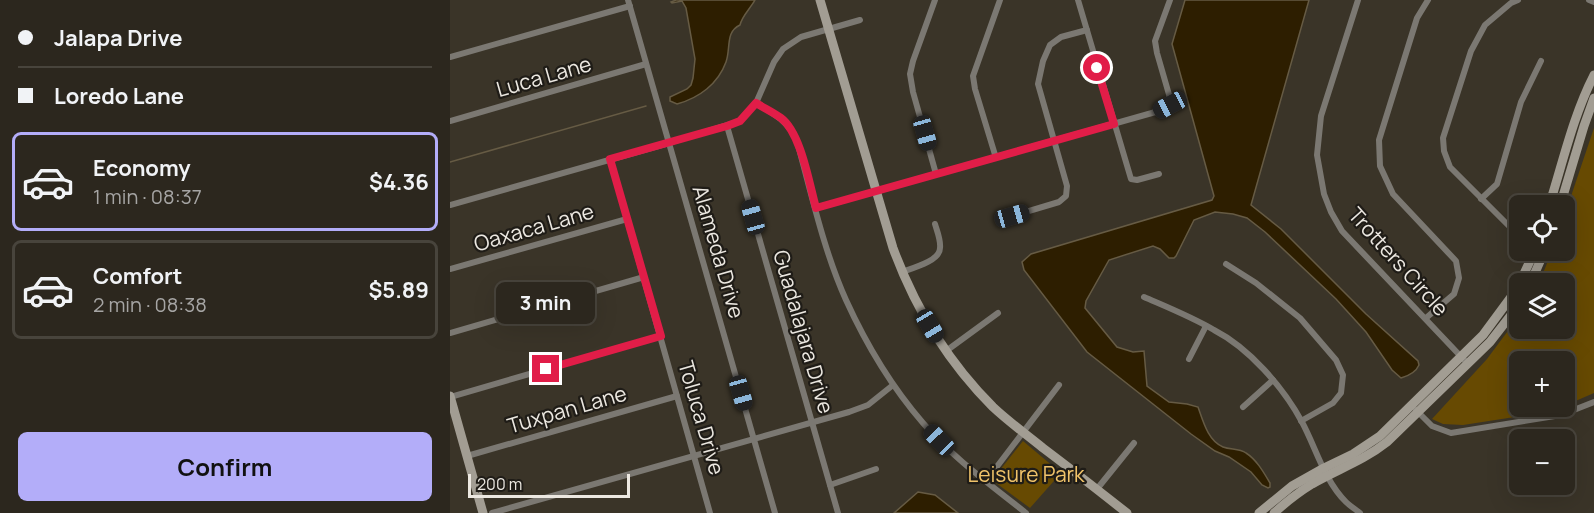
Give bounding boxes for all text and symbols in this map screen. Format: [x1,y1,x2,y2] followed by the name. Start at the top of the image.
[54,23,182,53] text: Jalapa Drive
[493,49,595,103] street label: Luca Lane
[1083,54,1110,81] route start
[54,81,184,111] text: Loredo Lane
[1150,89,1190,121] car
[911,113,939,153] car
[93,153,191,183] text: Economy
[21,155,75,209] icon: car
[369,167,429,197] text: $4.36
[687,182,751,322] street label: Alameda Drive
[93,183,202,210] text: 1 min · 08:37
[1509,195,1575,495] map controls
[1509,195,1575,261] button: locate
[470,197,597,258] street label: Oaxaca Lane
[739,197,767,237] car
[1342,201,1455,322] street label: Trotters Circle
[992,202,1032,230] car
[767,247,841,417] street label: Guadalajara Drive
[93,261,182,291] text: Comfort
[21,263,75,317] icon: car
[1509,273,1575,339] button: layers
[368,275,429,305] text: $5.89
[496,282,596,324] callout: 3 min
[520,289,571,316] text: 3 min
[93,291,207,318] text: 2 min · 08:38
[913,306,947,346] car
[1509,351,1575,417] button: +
[532,355,559,382] route end
[672,358,732,478] street label: Toluca Drive
[727,373,755,413] car
[504,379,630,439] street label: Tuxpan Lane
[920,421,958,459] car
[1509,429,1575,495] button: −
[18,432,432,501] button: Confirm
[967,460,1085,488] park label: Leisure Park
[468,471,630,498] scale bar
[477,473,522,495] text: 200 m

